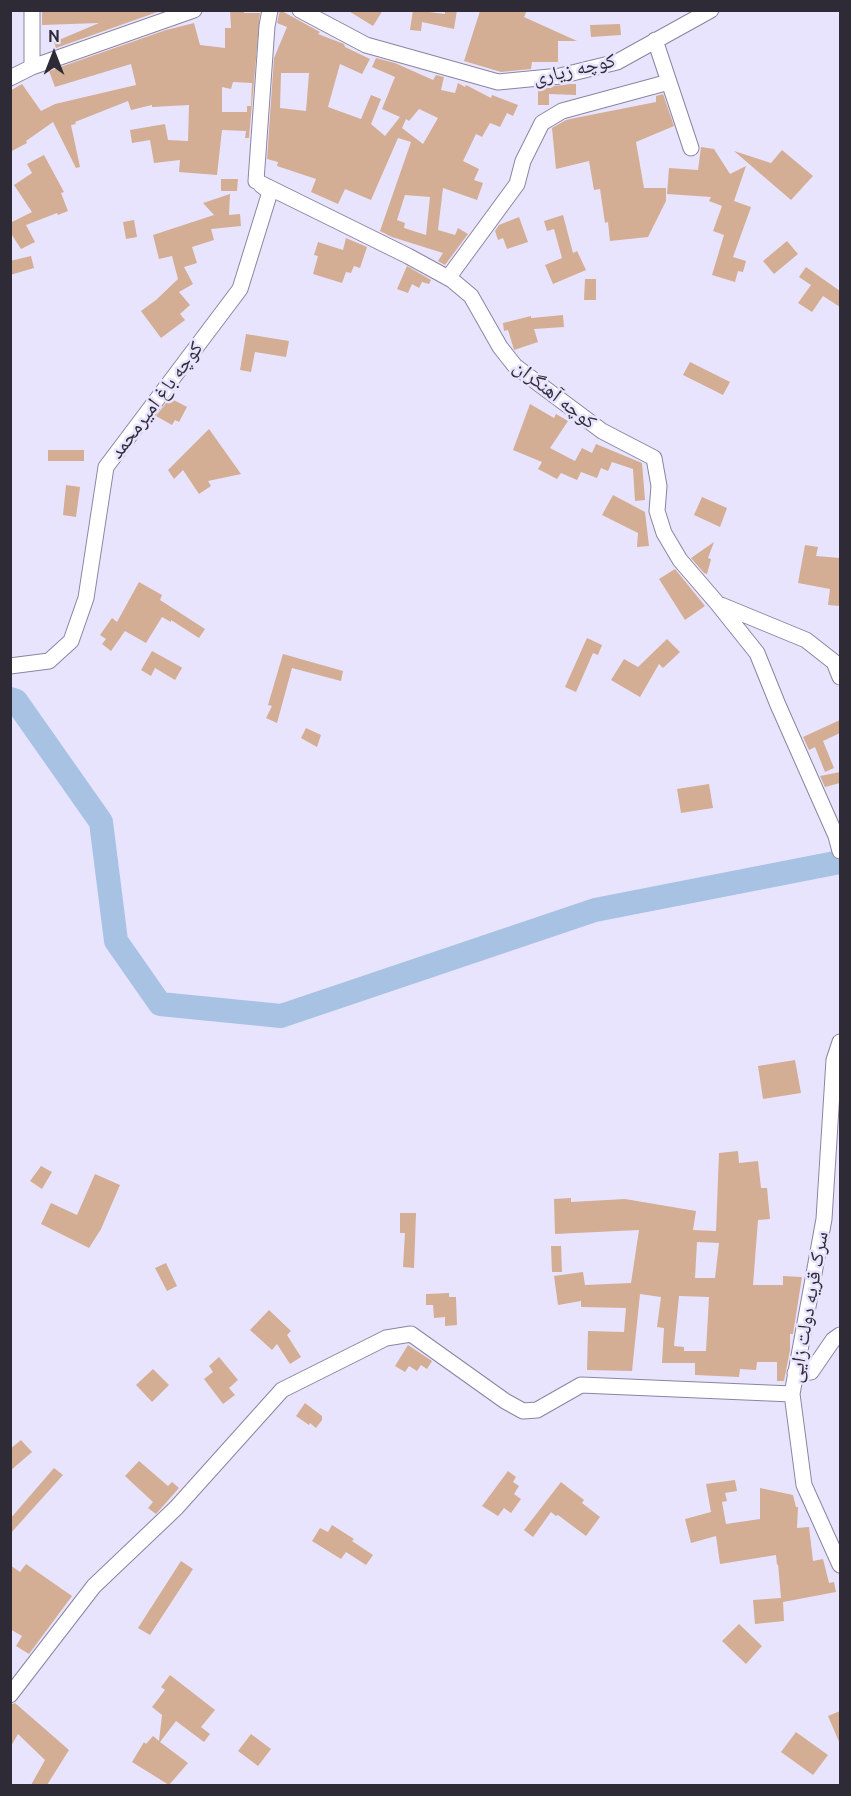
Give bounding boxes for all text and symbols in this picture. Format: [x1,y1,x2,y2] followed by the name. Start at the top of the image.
[24,24,84,84] north arrow
[48,27,60,45] text: N
[531,48,617,90] street label: کوچه زیاری
[104,337,208,463] street label: کوچه باغ امیرمحمد
[509,354,601,434] street label: کوچه آهنگران
[783,1230,833,1384] street label: سرک قریه دولت زایی

